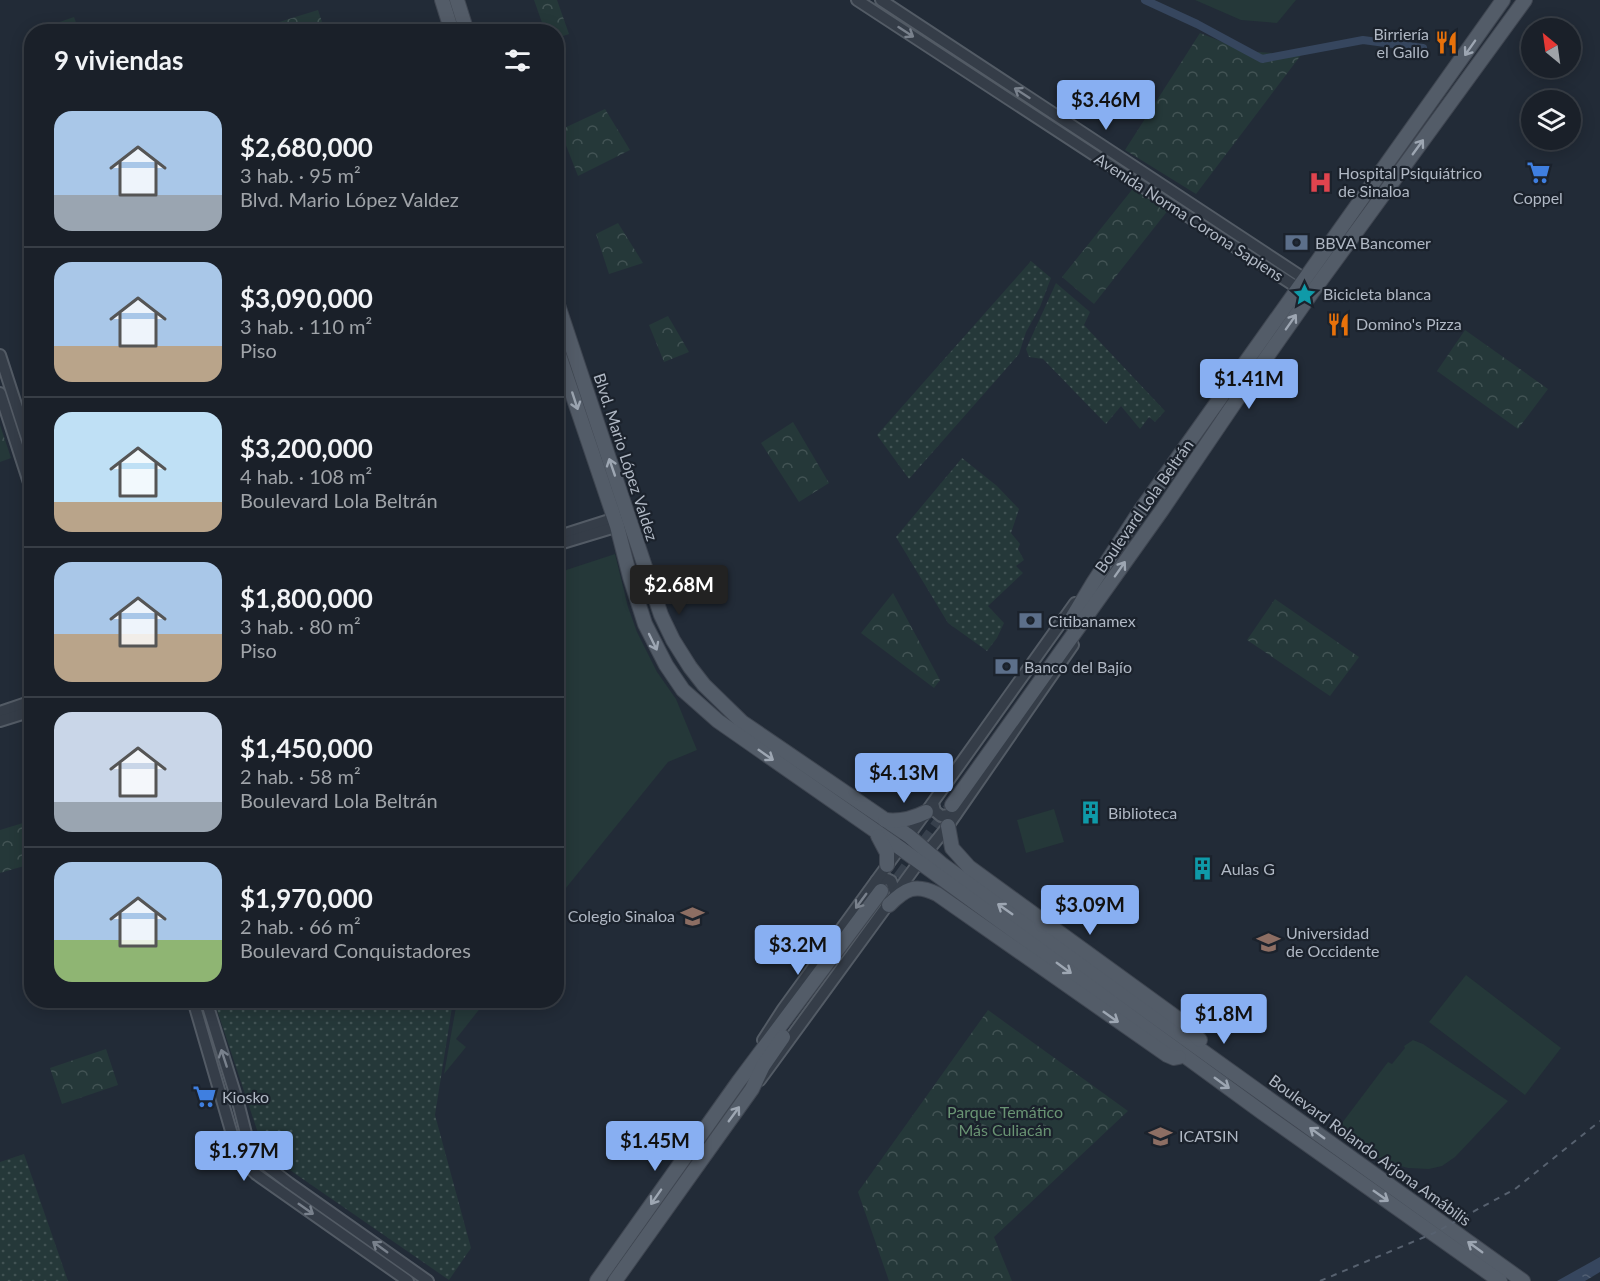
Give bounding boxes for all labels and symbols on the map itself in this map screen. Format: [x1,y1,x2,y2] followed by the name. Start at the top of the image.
[1521,18,1581,78] north arrow
[1373,24,1429,61] place label: Birriería el Gallo
[897,26,914,38] one-way arrow
[1434,30,1460,56] restaurant icon: Birriería el Gallo
[1464,39,1476,56] one-way arrow
[1057,80,1155,131] pin: $3.46M
[1014,87,1031,99] one-way arrow
[1412,140,1424,156] one-way arrow
[1091,148,1287,285] street label: Avenida Norma Corona Sapiens
[1525,160,1551,186] supermarket icon: Coppel
[1338,163,1482,200] place label: Hospital Psiquiátrico de Sinaloa
[1307,169,1333,195] hospital icon: Hospital Psiquiátrico de Sinaloa
[1513,188,1563,207] place label: Coppel
[1284,230,1310,256] bank icon: BBVA Bancomer
[1315,233,1431,252] place label: BBVA Bancomer
[1292,281,1318,307] place icon: Bicicleta blanca
[1323,284,1431,303] place label: Bicicleta blanca
[1325,311,1351,337] restaurant icon: Domino's Pizza
[1356,314,1462,333] place label: Domino's Pizza
[1285,315,1297,331] one-way arrow
[1200,359,1298,410] pin: $1.41M
[590,371,663,543] street label: Blvd. Mario López Valdez
[570,392,581,411] one-way arrow
[1090,435,1197,576] street label: Boulevard Lola Beltrán
[606,458,617,477] one-way arrow
[1114,561,1126,577] one-way arrow
[630,565,728,616] pin: $2.68M
[1017,608,1043,634] bank icon: Citibanamex
[1048,611,1136,630] place label: Citibanamex
[648,632,660,650] one-way arrow
[993,654,1019,680] bank icon: Banco del Bajío
[1024,657,1132,676] place label: Banco del Bajío
[758,749,774,761] one-way arrow
[855,753,953,804] pin: $4.13M
[1077,800,1103,826] building icon: Biblioteca
[1108,803,1177,822] place label: Biblioteca
[1190,856,1216,882] building icon: Aulas G
[1221,859,1275,878] place label: Aulas G
[1041,885,1139,936] pin: $3.09M
[855,893,867,909] one-way arrow
[680,903,706,929] school or university icon: Colegio Sinaloa
[997,903,1013,915] one-way arrow
[568,906,675,925] place label: Colegio Sinaloa
[1286,923,1380,960] place label: Universidad de Occidente
[756,925,840,976] pin: $3.2M
[1255,929,1281,955] school or university icon: Universidad de Occidente
[1056,962,1072,974] one-way arrow
[1182,994,1266,1045] pin: $1.8M
[1103,1011,1119,1023] one-way arrow
[218,1049,229,1068] one-way arrow
[1266,1070,1475,1229] street label: Boulevard Rolando Arjona Amábilis
[1213,1077,1229,1089] one-way arrow
[191,1084,217,1110] supermarket icon: Kiosko
[222,1087,269,1106] place label: Kiosko
[947,1102,1063,1139] park label: Parque Temático Más Culiacán
[728,1106,740,1122] one-way arrow
[606,1121,704,1172] pin: $1.45M
[1148,1123,1174,1149] school or university icon: ICATSIN
[1179,1126,1239,1145] place label: ICATSIN
[1309,1127,1325,1139] one-way arrow
[195,1131,293,1182] pin: $1.97M
[650,1188,662,1204] one-way arrow
[1372,1190,1388,1202] one-way arrow
[297,1203,313,1215] one-way arrow
[373,1241,389,1253] one-way arrow
[1467,1241,1484,1253] one-way arrow

